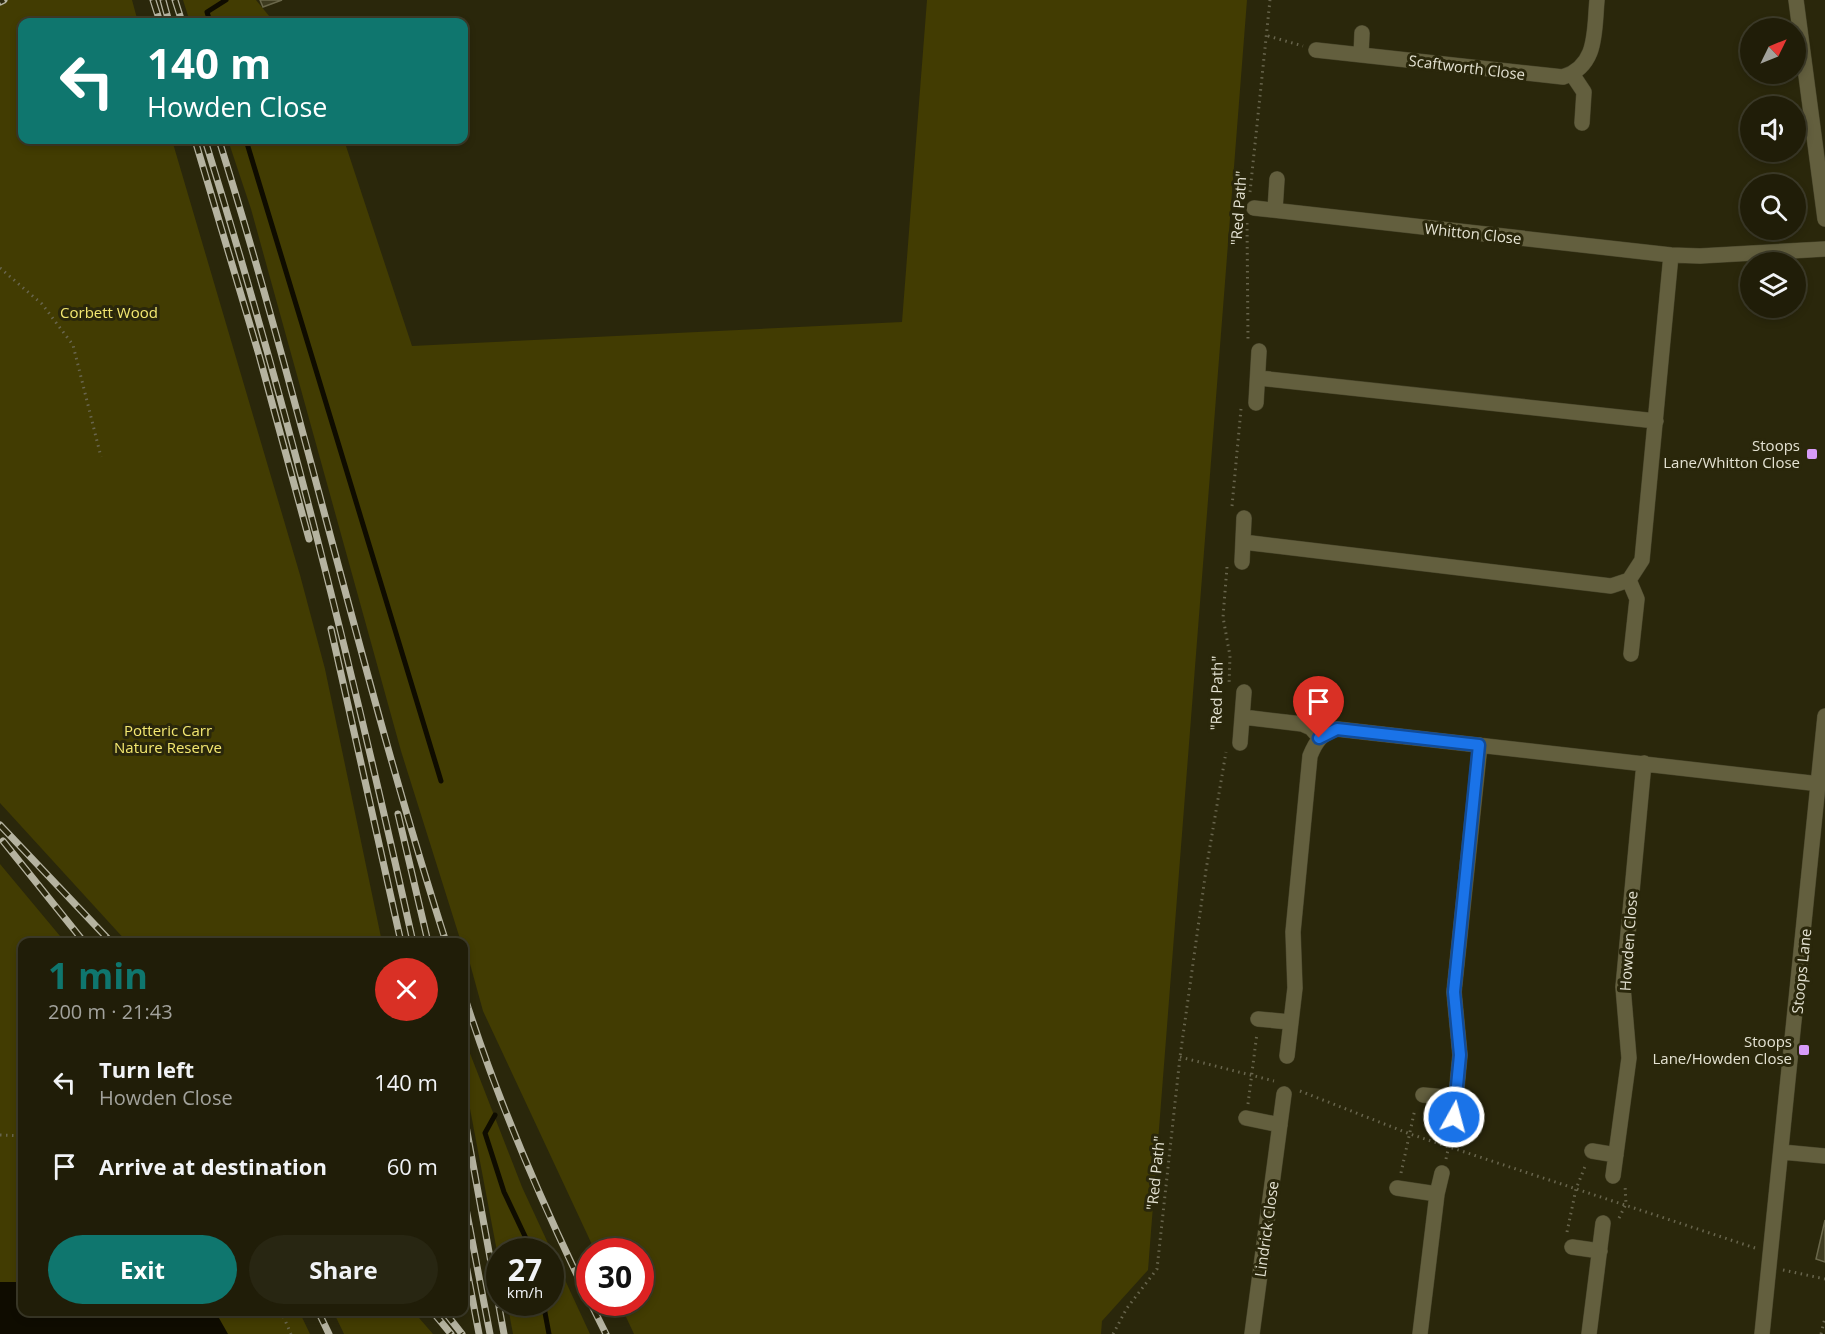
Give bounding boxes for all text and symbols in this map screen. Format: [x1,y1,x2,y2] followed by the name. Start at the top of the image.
[1740,18,1806,84] north arrow
[1740,18,1806,318] map controls
[147,34,271,91] text: 140 m
[48,42,126,120] icon: left
[1408,50,1526,84] street label: Scaftworth Close
[147,88,327,125] text: Howden Close
[1740,96,1806,162] button: sound
[1225,170,1251,246] street label: "Red Path"
[1740,174,1806,240] button: search
[1423,218,1523,248] street label: Whitton Close
[1740,252,1806,318] button: layers
[60,302,158,322] park label: Corbett Wood
[1663,435,1800,472] place label: Stoops Lane/Whitton Close
[1805,447,1819,461] marker: Stoops Lane/Whitton Close
[1205,656,1227,730] street label: "Red Path"
[1293,676,1344,738] pin
[1302,685,1335,718] icon: arrive
[114,720,222,757] park label: Potteric Carr Nature Reserve
[1615,890,1641,992] street label: Howden Close
[1787,927,1815,1015] street label: Stoops Lane
[48,951,148,1000] text: 1 min
[375,958,438,1021] button: close
[48,998,173,1025] text: 200 m · 21:43
[1652,1031,1792,1068] place label: Stoops Lane/Howden Close
[1797,1043,1811,1057] marker: Stoops Lane/Howden Close
[99,1054,194,1084] text: Turn left
[48,1066,81,1099] icon: left
[374,1067,438,1097] text: 140 m
[99,1084,233,1111] text: Howden Close
[1422,1085,1486,1149] position arrow
[1141,1135,1169,1211] street label: "Red Path"
[48,1150,81,1183] icon: arrive
[99,1151,327,1181] text: Arrive at destination
[387,1151,438,1181] text: 60 m
[1249,1180,1283,1278] street label: Lindrick Close
[48,1235,237,1304] button: Exit
[249,1235,438,1304] button: Share
[576,1238,654,1316] speed limit sign: 30
[508,1249,542,1290] text: 27
[507,1282,543,1302] text: km/h

